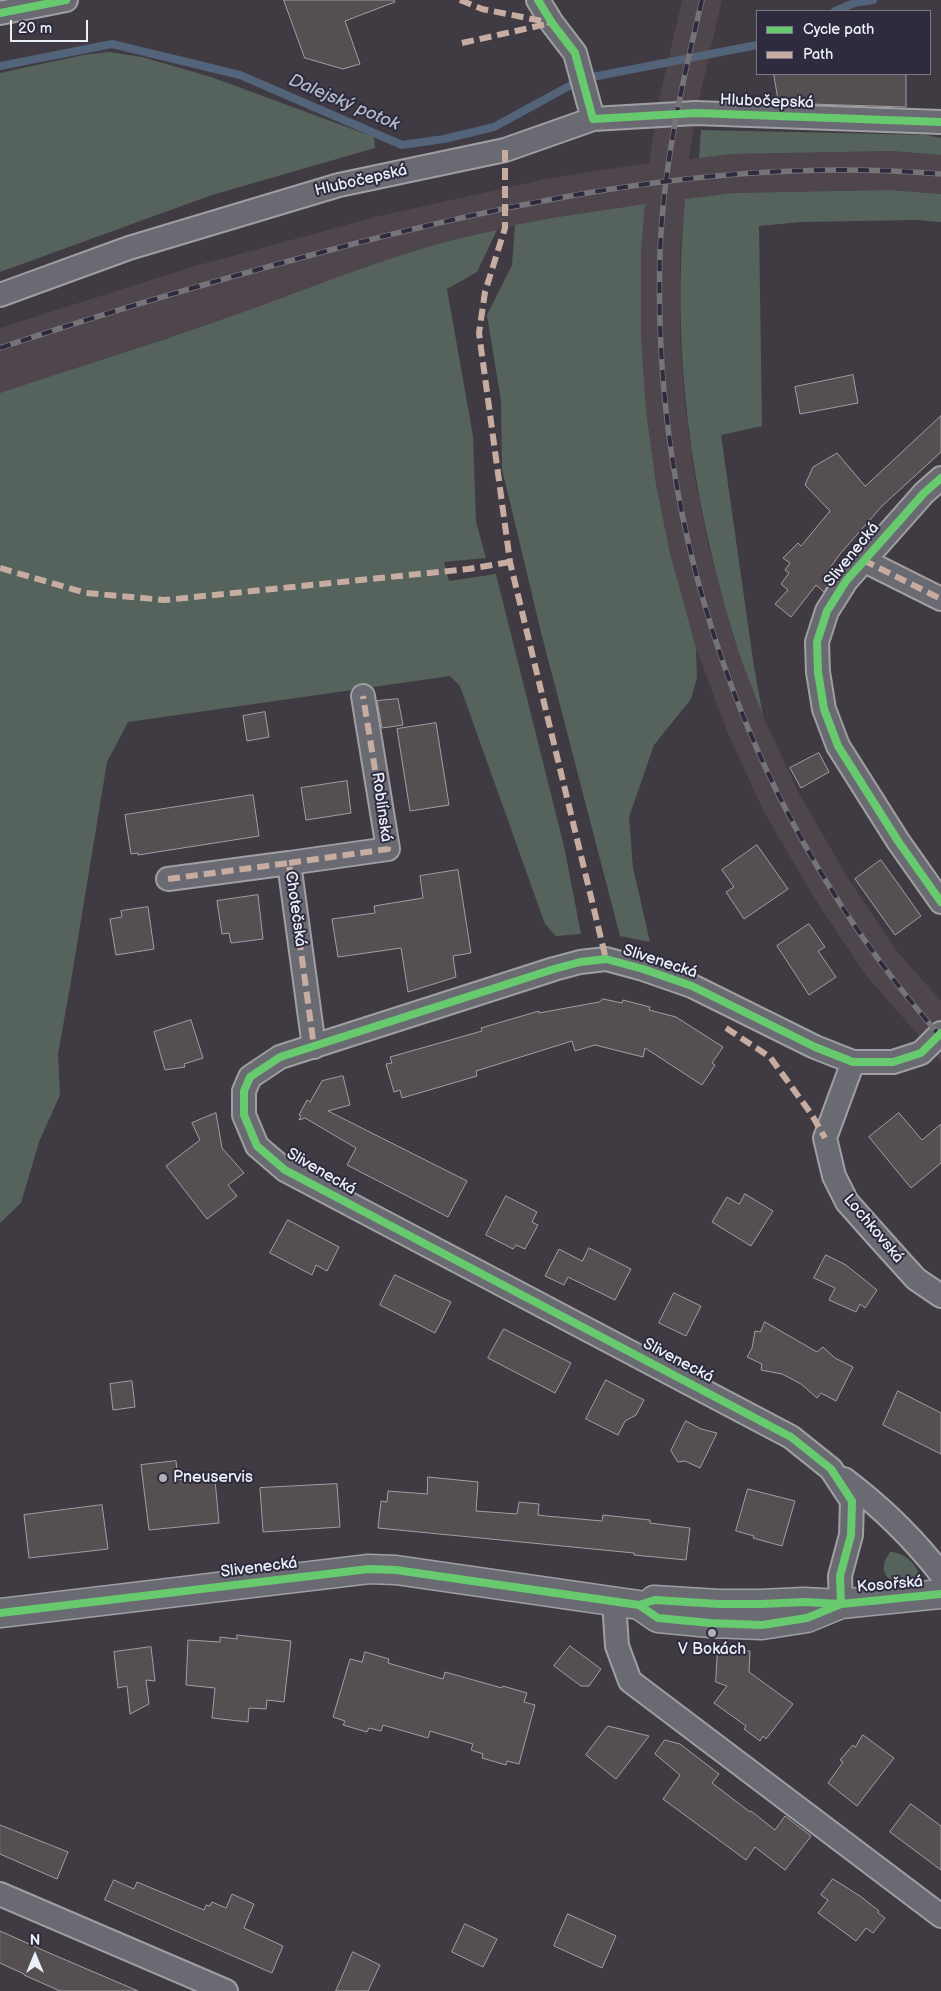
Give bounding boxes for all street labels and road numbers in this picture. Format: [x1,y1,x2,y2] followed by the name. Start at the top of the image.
[720,91,814,113] street label: Hlubočepská
[313,161,409,201] street label: Hlubočepská
[820,519,884,591] street label: Slivenecká
[367,771,395,843] street label: Roblínská
[280,870,310,948] street label: Chotečská
[620,941,700,983] street label: Slivenecká
[283,1144,359,1200] street label: Slivenecká
[839,1191,907,1267] street label: Lochkovská
[639,1334,717,1388] street label: Slivenecká
[220,1554,298,1582] street label: Slivenecká
[856,1573,924,1597] street label: Kosořská

